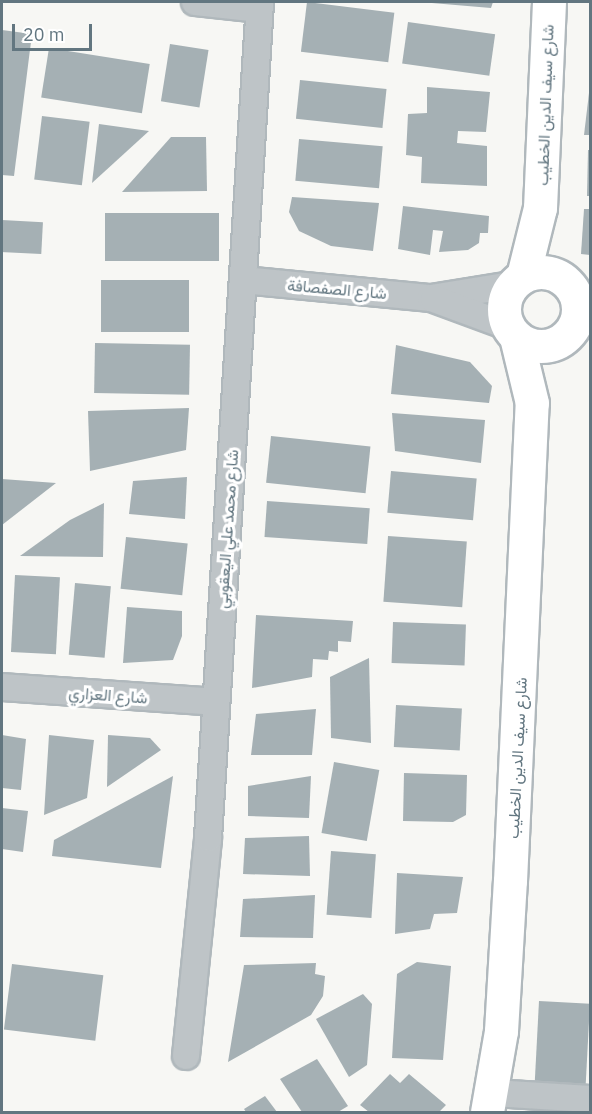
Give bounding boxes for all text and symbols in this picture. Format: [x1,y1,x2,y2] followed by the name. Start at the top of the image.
[15,12,94,50] scale bar
[23,23,65,46] text: 20 m
[533,24,557,186] street label: شارع سيف الدين الخطيب
[287,275,387,303] street label: شارع الصفصافة
[212,449,242,609] street label: شارع محمد علي اليعقوبي
[503,677,531,839] street label: شارع سيف الدين الخطيب
[68,683,148,707] street label: شارع العزاري

